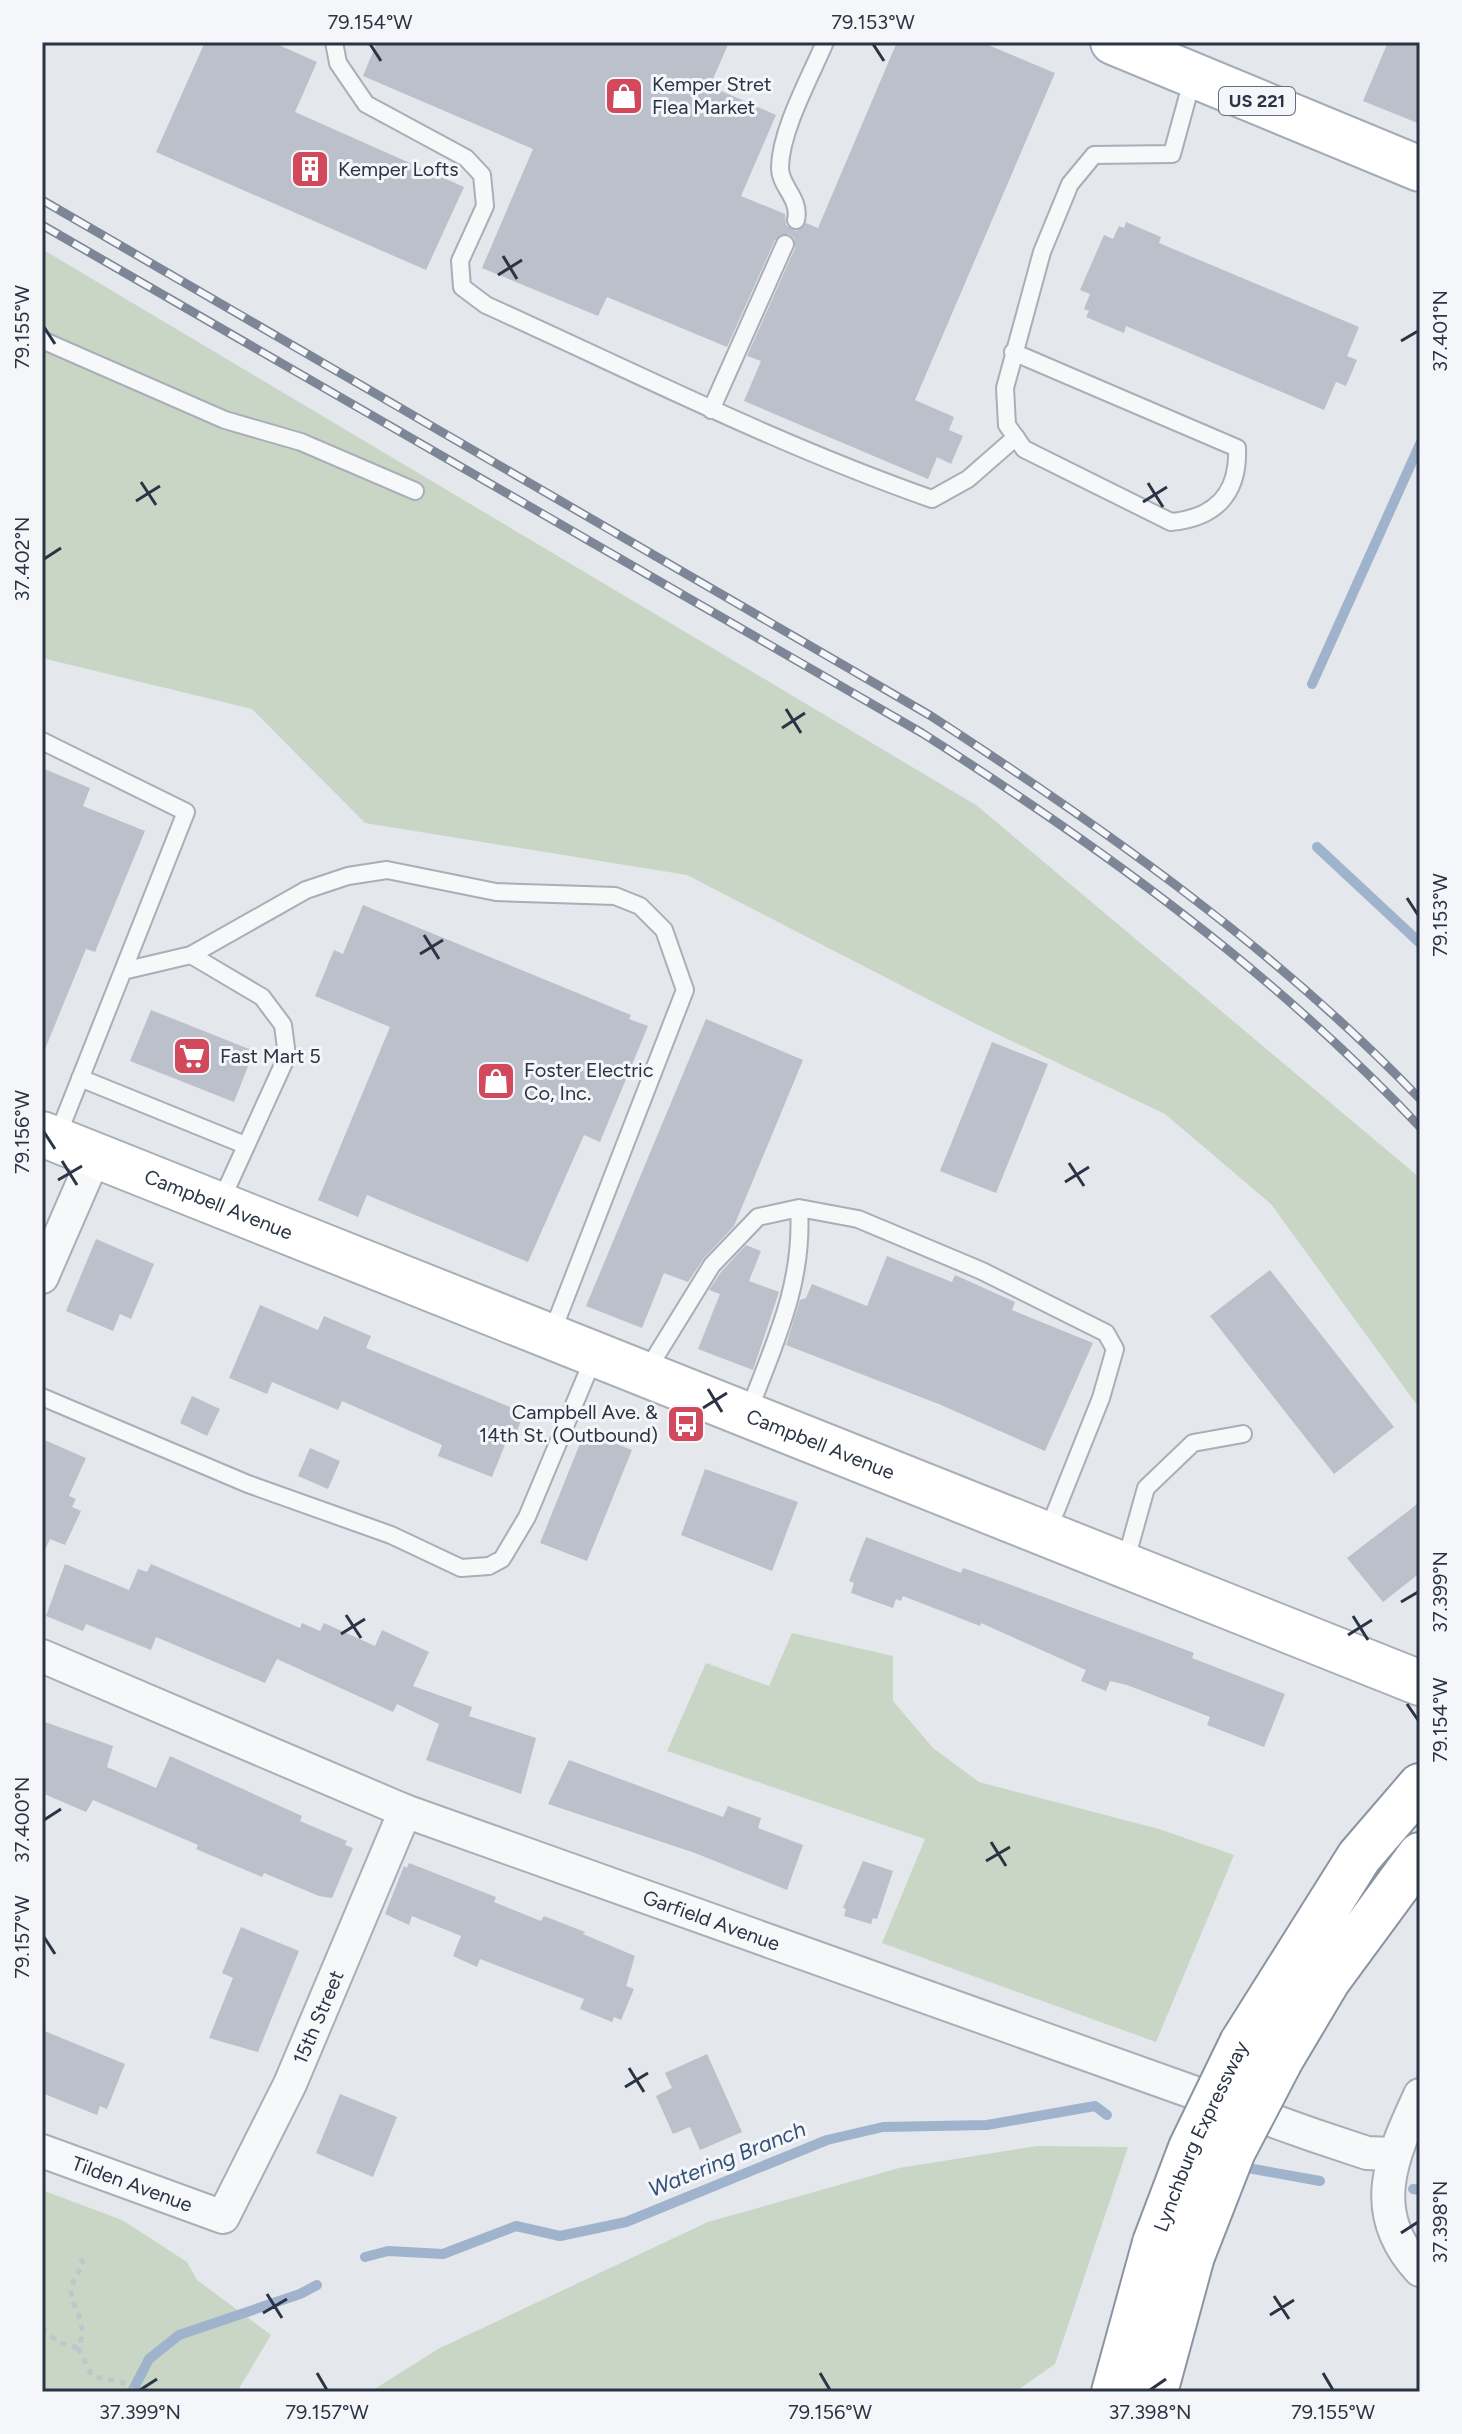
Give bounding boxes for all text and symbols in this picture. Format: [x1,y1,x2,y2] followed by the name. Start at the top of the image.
[328,10,412,34] text: 79.154°W
[831,10,915,34] text: 79.153°W
[652,72,772,119] place label: Kemper Stret Flea Market
[603,75,645,117] shop icon: Kemper Stret Flea Market
[1219,87,1295,115] road number: US 221
[289,148,331,190] building icon: Kemper Lofts
[338,157,459,181] place label: Kemper Lofts
[10,285,34,369] text: 79.155°W
[1428,290,1452,372] text: 37.401°N
[10,516,34,602] text: 37.402°N
[1428,873,1452,957] text: 79.153°W
[171,1035,213,1077] supermarket icon: Fast Mart 5
[220,1044,321,1068] place label: Fast Mart 5
[524,1058,654,1105] place label: Foster Electric Co, Inc.
[475,1060,517,1102] shop icon: Foster Electric Co, Inc.
[10,1090,34,1174] text: 79.156°W
[141,1164,296,1245] street label: Campbell Avenue
[479,1400,658,1447] place label: Campbell Ave. & 14th St. (Outbound)
[665,1403,707,1445] bus stop icon: Campbell Ave. & 14th St. (Outbound)
[743,1404,898,1484] street label: Campbell Avenue
[1428,1551,1452,1633] text: 37.399°N
[1428,1678,1452,1762] text: 79.154°W
[10,1777,34,1863] text: 37.400°N
[640,1885,783,1956] street label: Garfield Avenue
[10,1895,34,1979] text: 79.157°W
[288,1967,348,2068] street label: 15th Street
[1148,2037,1253,2235] street label: Lynchburg Expressway
[644,2115,810,2203] water label: Watering Branch
[69,2151,196,2217] street label: Tilden Avenue
[1428,2180,1452,2264] text: 37.398°N
[99,2400,181,2424] text: 37.399°N
[285,2400,369,2424] text: 79.157°W
[788,2400,872,2424] text: 79.156°W
[1108,2400,1192,2424] text: 37.398°N
[1291,2400,1375,2424] text: 79.155°W

